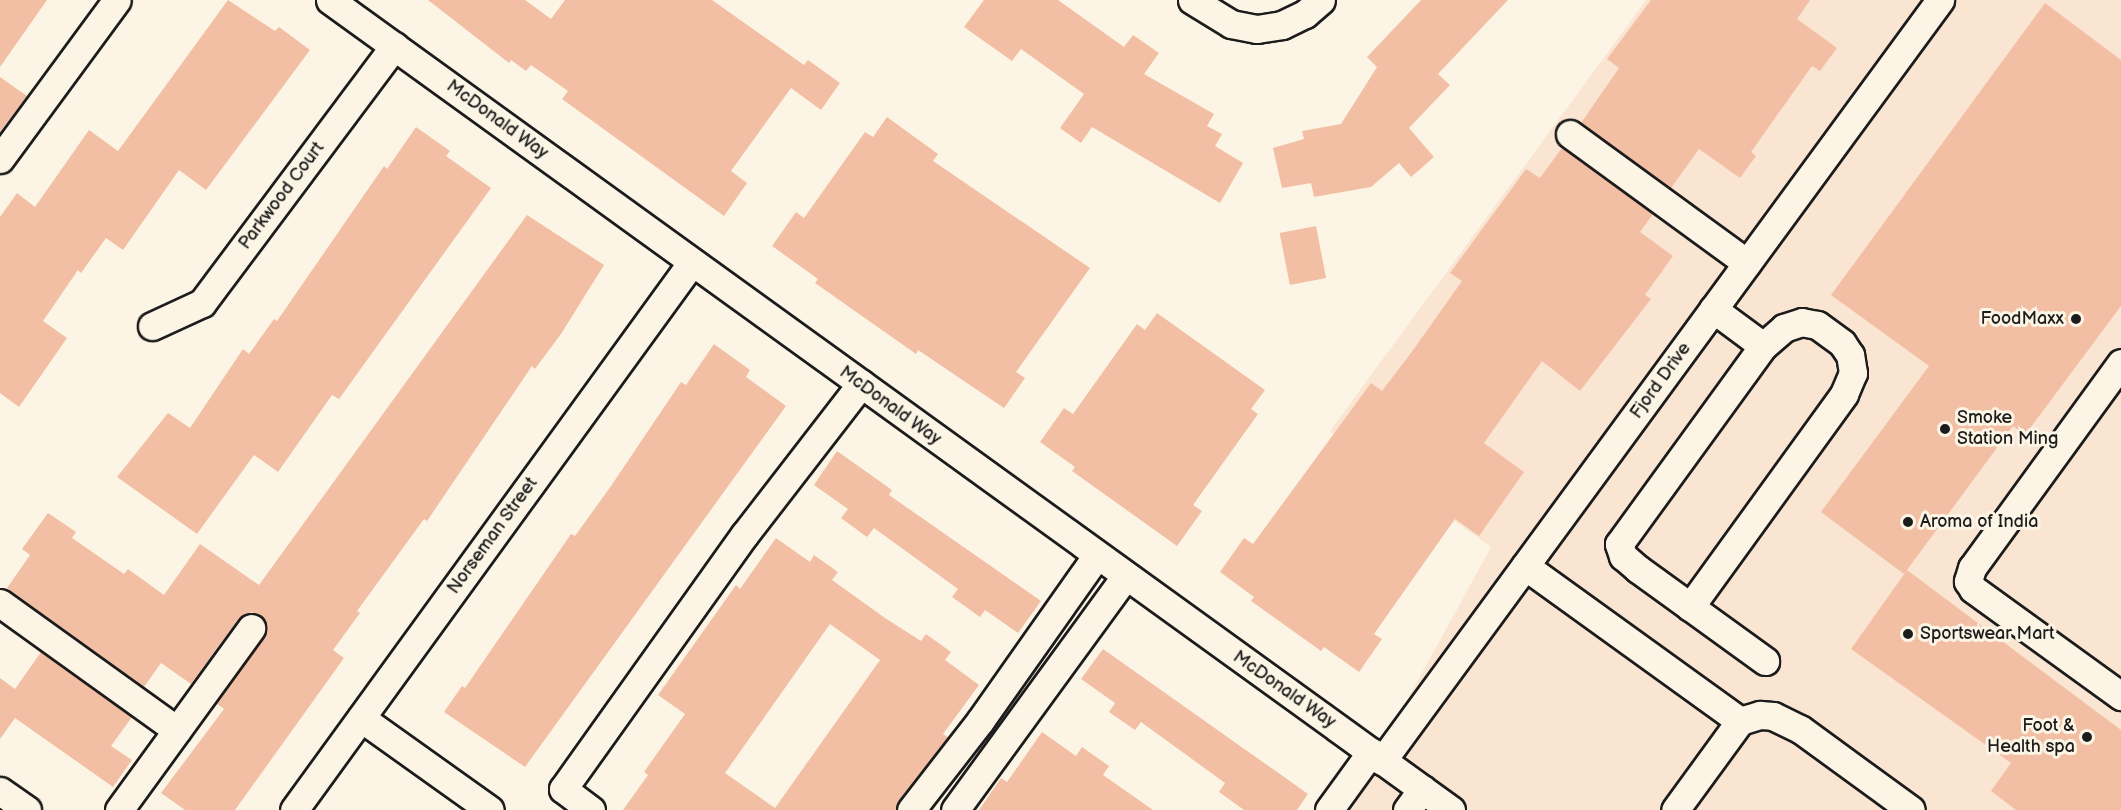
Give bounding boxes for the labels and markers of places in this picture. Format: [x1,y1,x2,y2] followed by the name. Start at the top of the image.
[1980,308,2064,330] place label: FoodMaxx
[2069,312,2083,326] marker: FoodMaxx
[1957,408,2058,450] place label: Smoke Station Ming
[1938,422,1952,436] marker: Smoke Station Ming
[1920,511,2038,533] place label: Aroma of India
[1901,515,1915,529] marker: Aroma of India
[1920,623,2055,645] place label: Sportswear Mart
[1901,627,1915,641] marker: Sportswear Mart
[1987,716,2075,758] place label: Foot & Health spa
[2080,730,2094,744] marker: Foot & Health spa

